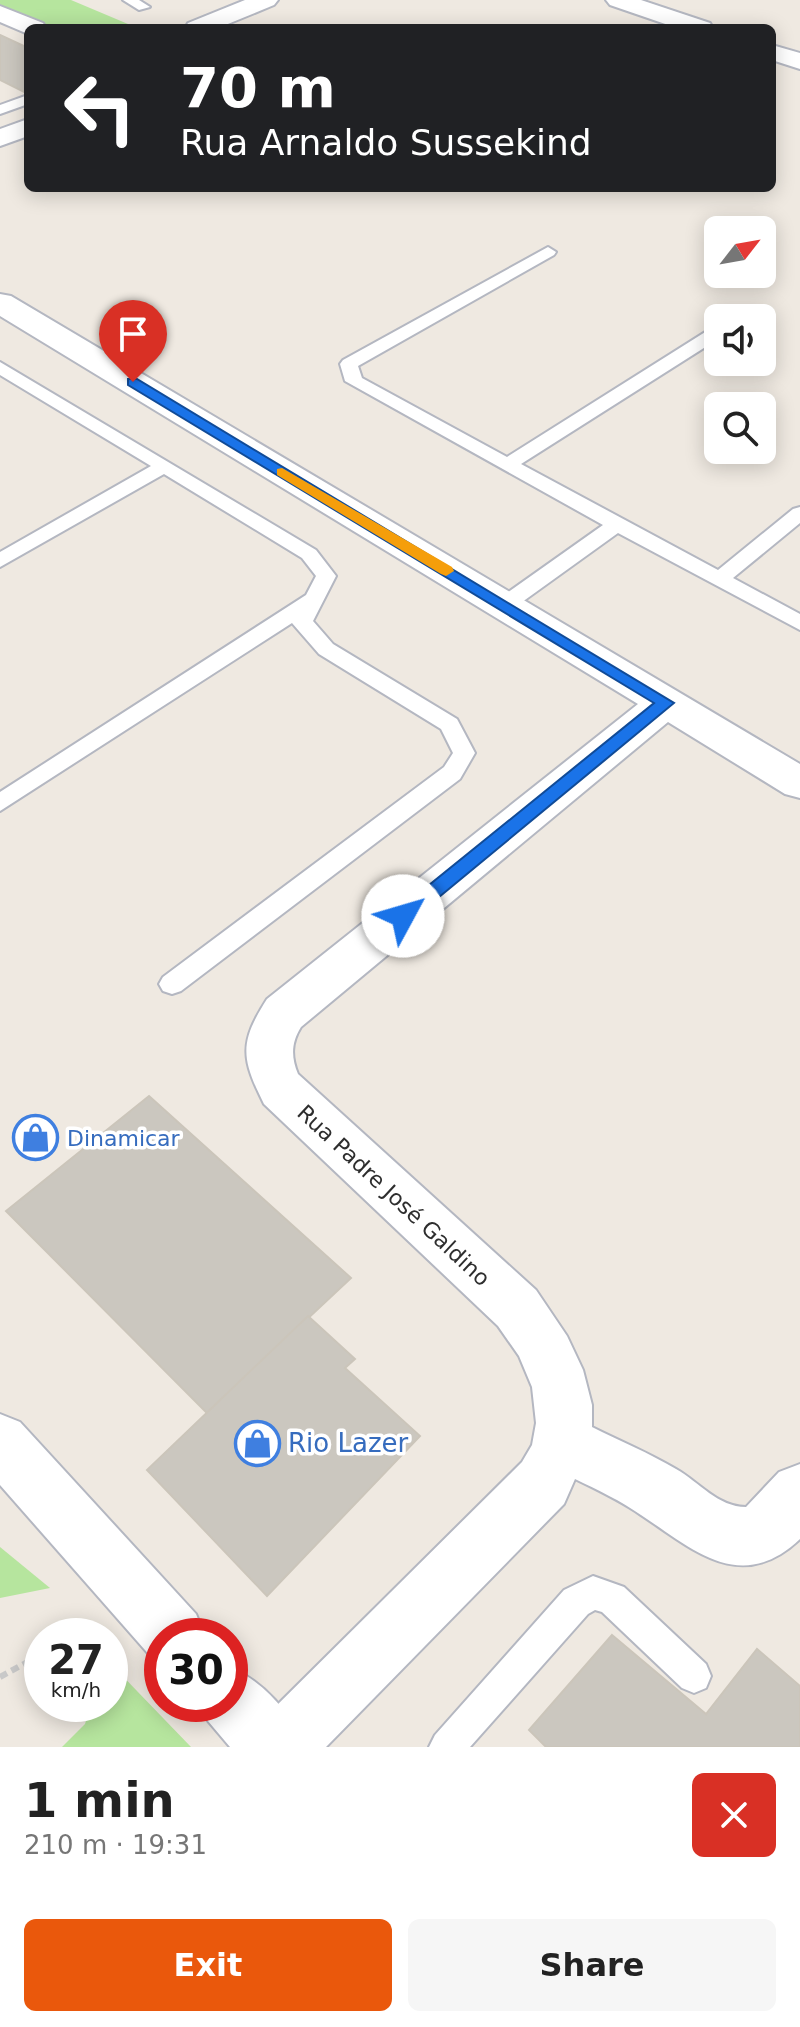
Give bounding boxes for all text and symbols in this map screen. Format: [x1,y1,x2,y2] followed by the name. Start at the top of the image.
[180,55,336,120] text: 70 m
[48,56,152,160] icon: left
[180,122,592,163] text: Rua Arnaldo Sussekind
[704,216,776,288] north arrow
[704,216,776,464] map controls
[99,300,167,382] pin
[704,304,776,376] button: sound
[111,312,155,356] icon: arrive
[704,392,776,464] button: search
[361,874,445,958] position arrow
[292,1100,495,1291] street label: Rua Padre José Galdino
[12,1114,60,1162] shop icon: Dinamicar
[67,1126,181,1151] place label: Dinamicar
[233,1419,281,1467] shop icon: Rio Lazer
[288,1428,409,1458] place label: Rio Lazer
[144,1618,248,1722] speed limit sign: 30
[48,1637,104,1683] text: 27
[51,1678,101,1702] text: km/h
[24,1772,175,1828] text: 1 min
[692,1773,776,1857] button: close
[24,1830,207,1860] text: 210 m · 19:31
[24,1919,392,2011] button: Exit
[408,1919,776,2011] button: Share

